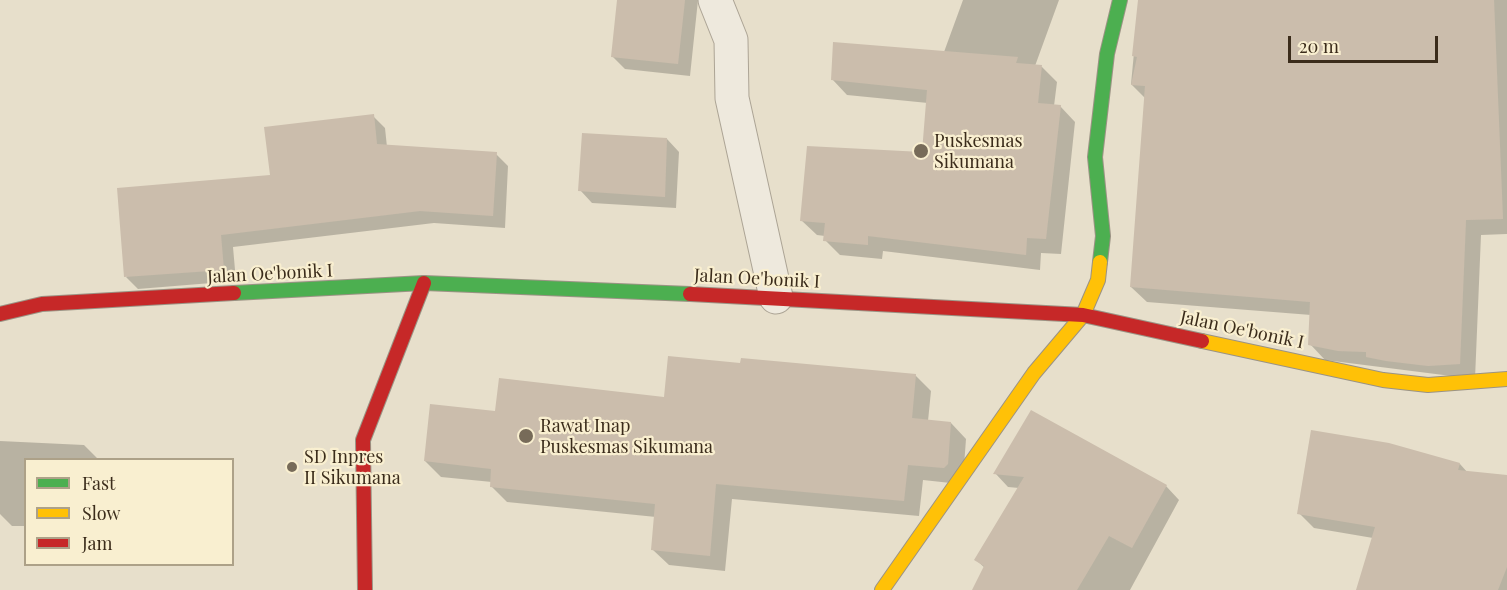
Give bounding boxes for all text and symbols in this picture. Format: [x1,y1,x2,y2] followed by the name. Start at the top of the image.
[1291,24,1441,62] scale bar
[1299,34,1339,58] text: 20 m
[934,130,1023,172] place label: Puskesmas Sikumana
[912,142,930,160] marker: Puskesmas Sikumana
[207,260,333,288] street label: Jalan Oe'bonik I
[694,265,820,293] street label: Jalan Oe'bonik I
[1178,306,1306,354] street label: Jalan Oe'bonik I
[540,415,713,458] place label: Rawat Inap Puskesmas Sikumana
[517,427,535,445] marker: Rawat Inap Puskesmas Sikumana
[304,446,401,488] place label: SD Inpres II Sikumana
[24,458,234,566] legend
[285,460,299,474] marker: SD Inpres II Sikumana
[82,471,115,495] text: Fast
[82,501,120,525] text: Slow
[82,531,112,555] text: Jam

